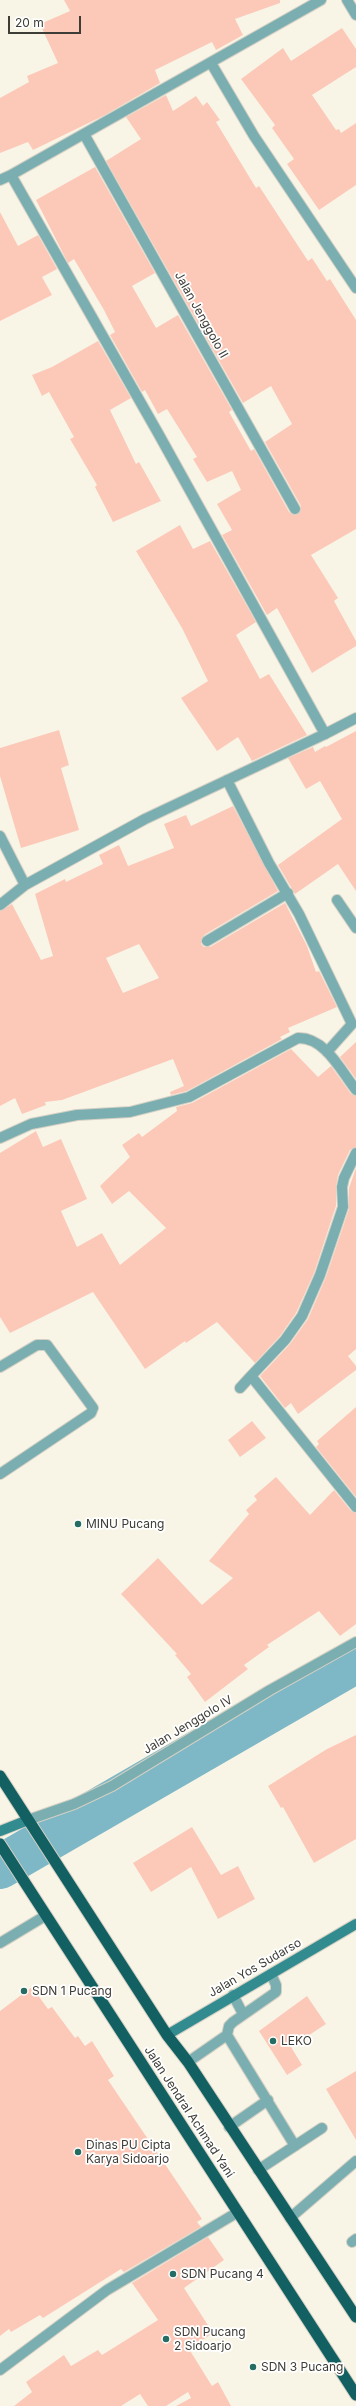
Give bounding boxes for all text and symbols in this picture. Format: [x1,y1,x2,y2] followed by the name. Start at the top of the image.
[10,8,83,34] scale bar
[15,15,44,30] text: 20 m
[171,269,231,361] street label: Jalan Jenggolo II
[86,1517,164,1531] place label: MINU Pucang
[73,1519,83,1529] marker: MINU Pucang
[141,1693,235,1757] street label: Jalan Jenggolo IV
[206,1936,304,2000] street label: Jalan Yos Sudarso
[32,1984,112,1998] place label: SDN 1 Pucang
[19,1986,29,1996] marker: SDN 1 Pucang
[281,2034,312,2048] place label: LEKO
[268,2036,278,2046] marker: LEKO
[141,2044,237,2180] street label: Jalan Jendral Achmad Yani
[86,2138,171,2166] place label: Dinas PU Cipta Karya Sidoarjo
[73,2147,83,2157] marker: Dinas PU Cipta Karya Sidoarjo
[181,2267,264,2281] place label: SDN Pucang 4
[168,2269,178,2279] marker: SDN Pucang 4
[174,2325,246,2353] place label: SDN Pucang 2 Sidoarjo
[161,2334,171,2344] marker: SDN Pucang 2 Sidoarjo
[261,2360,343,2374] place label: SDN 3 Pucang
[248,2362,258,2372] marker: SDN 3 Pucang

